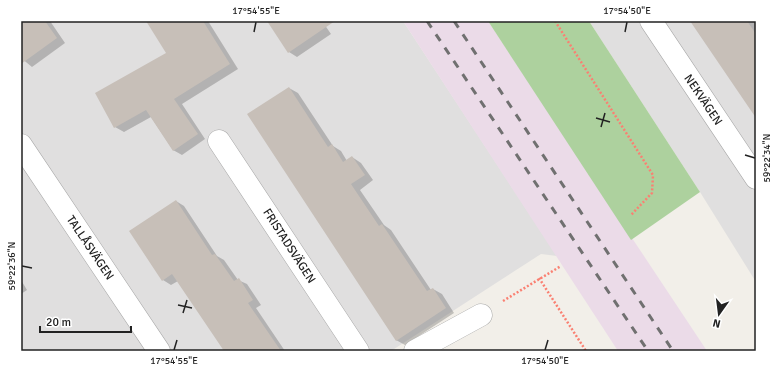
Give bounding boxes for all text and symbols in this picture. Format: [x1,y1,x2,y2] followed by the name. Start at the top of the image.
[232,5,280,17] text: 17°54'55"E
[603,5,651,17] text: 17°54'50"E
[681,72,725,128] street label: NEKVÄGEN
[761,134,773,182] text: 59°22'34"N
[259,206,319,286] street label: FRISTADSVÄGEN
[63,213,117,283] street label: TALLÅSVÄGEN
[6,242,18,290] text: 59°22'36"N
[699,294,739,334] north arrow
[40,308,131,334] scale bar
[46,315,71,330] text: 20 m
[711,316,722,330] text: N
[150,355,198,367] text: 17°54'55"E
[521,355,569,367] text: 17°54'50"E

